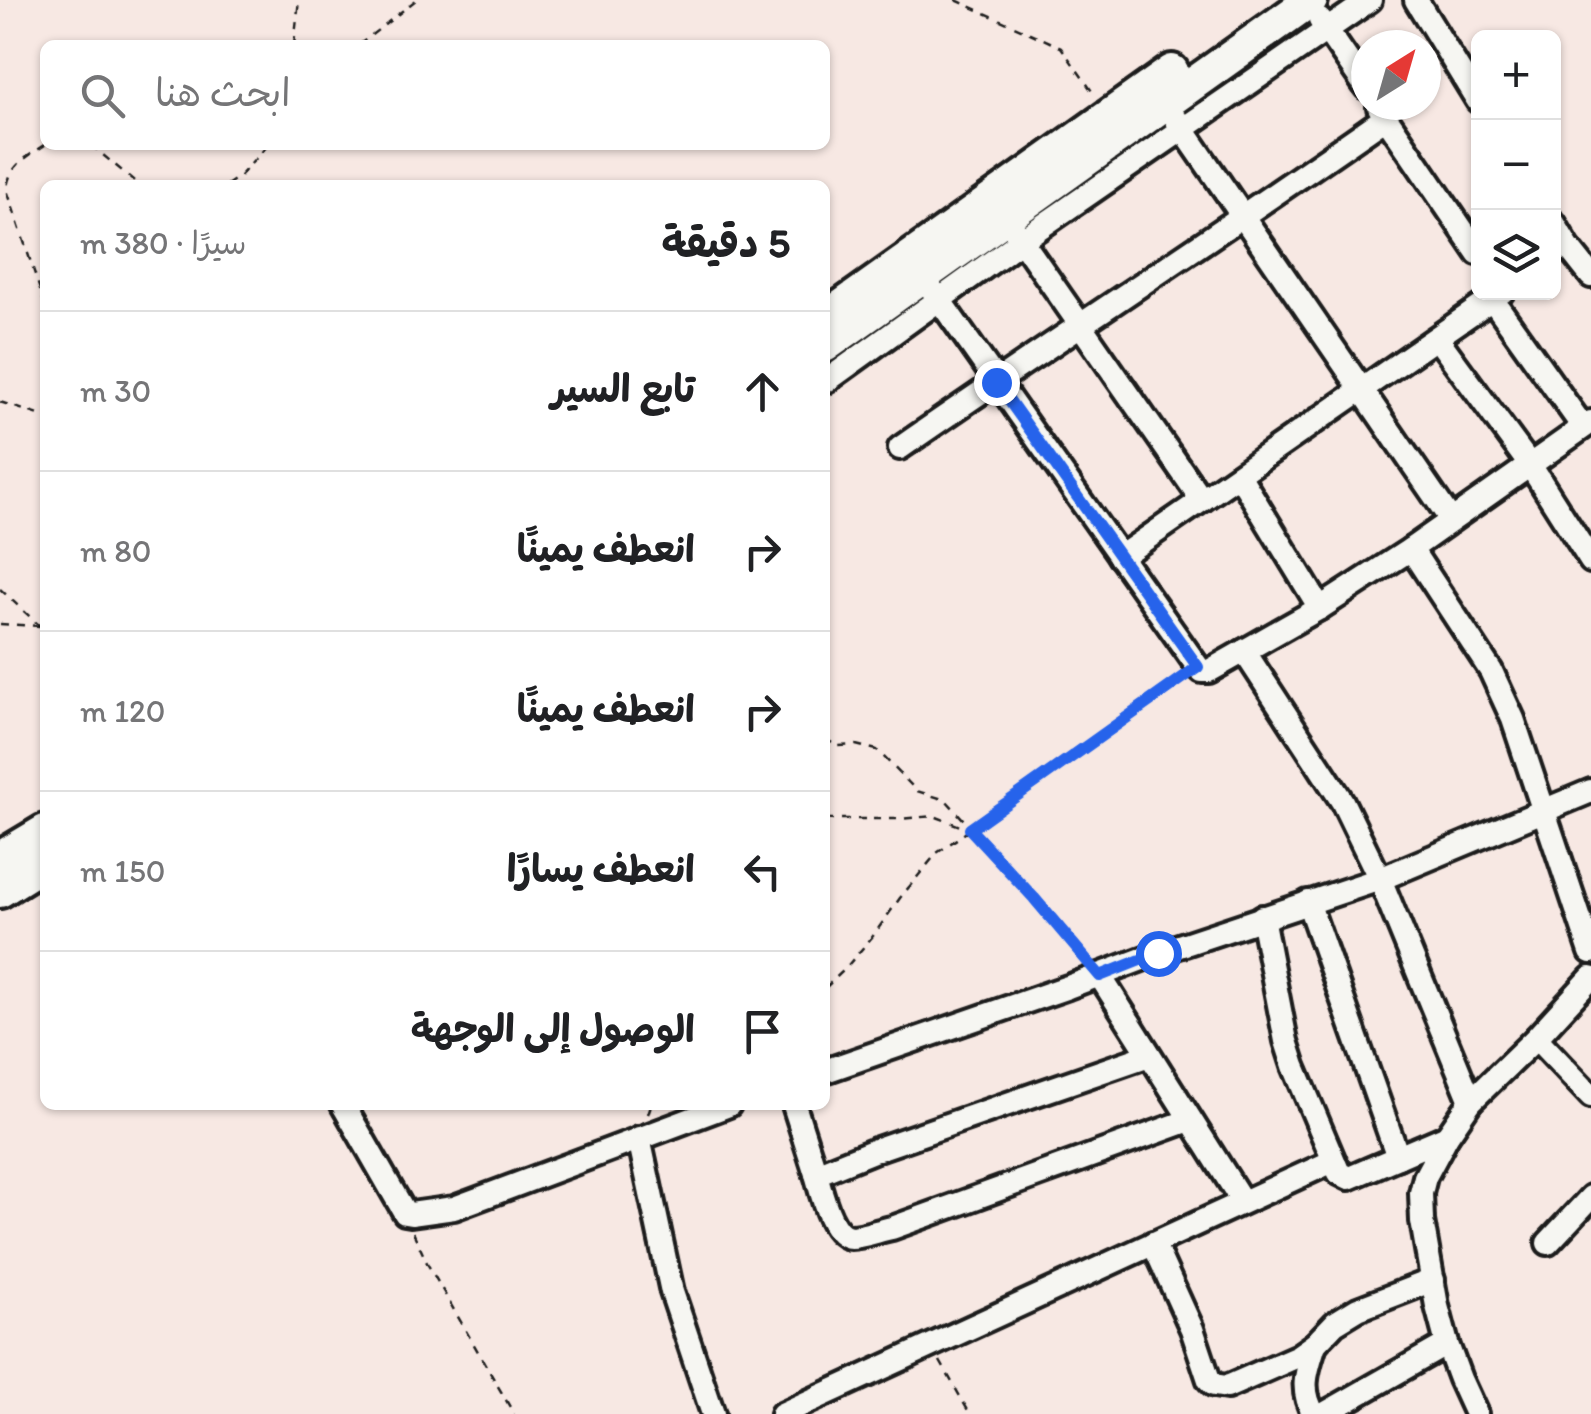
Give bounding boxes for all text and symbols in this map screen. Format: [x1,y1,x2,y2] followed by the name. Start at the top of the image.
[1351,30,1441,120] north arrow
[1471,30,1561,300] map controls
[1471,30,1561,120] button: +
[40,40,830,150] search box
[75,68,130,123] icon: search
[155,70,291,116] text: ابحث هنا
[1471,120,1561,210] button: −
[1471,210,1561,300] button: layers
[662,217,790,268] text: 5 دقيقة
[80,224,247,262] text: سيرًا · 380 m
[974,360,1020,406] route end
[735,364,790,419] icon: ahead
[551,366,695,412] text: تابع السير
[80,372,151,410] text: 30 m
[735,524,790,579] icon: right
[517,526,695,572] text: انعطف يمينًا
[80,532,151,570] text: 80 m
[735,684,790,739] icon: right
[517,686,695,732] text: انعطف يمينًا
[80,692,166,730] text: 120 m
[735,844,790,899] icon: left
[507,846,695,892] text: انعطف يسارًا
[80,852,166,890] text: 150 m
[1136,931,1182,977] route start
[735,1004,790,1059] icon: arrive
[411,1006,695,1052] text: الوصول إلى الوجهة

